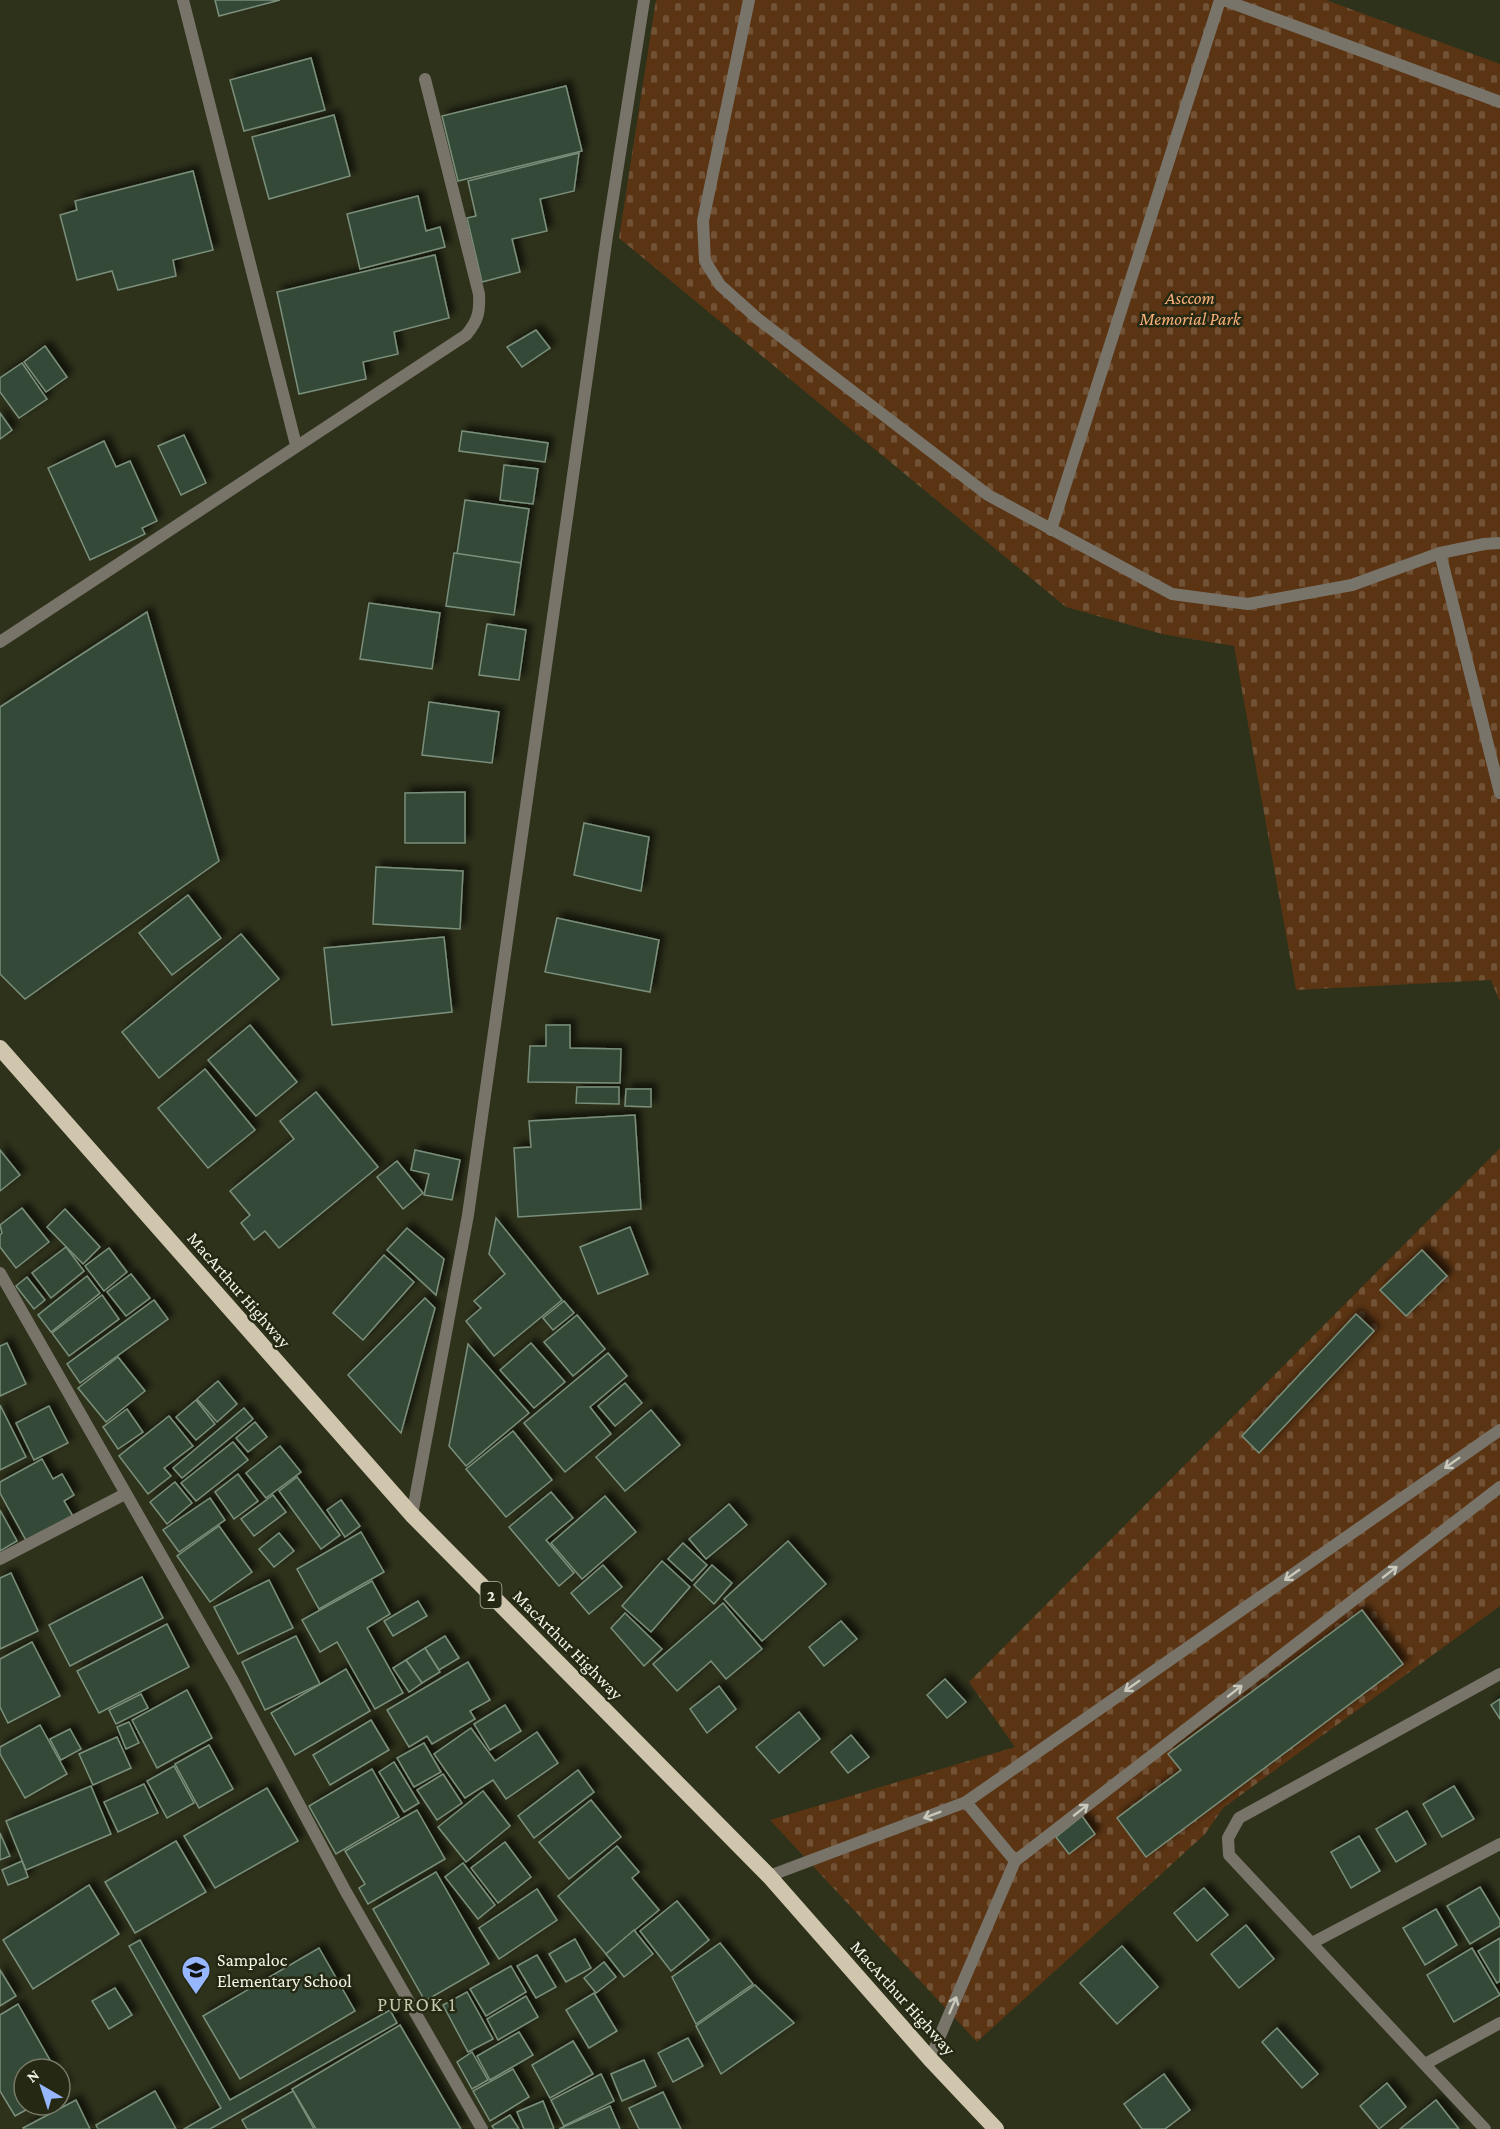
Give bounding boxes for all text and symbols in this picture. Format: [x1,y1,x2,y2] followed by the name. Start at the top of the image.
[1138,288,1242,329] park label: Asccom Memorial Park
[183,1228,295,1352] street label: MacArthur Highway
[1444,1457,1461,1469] one-way arrow
[1381,1565,1397,1578] one-way arrow
[1284,1569,1301,1581] one-way arrow
[480,1582,502,1608] road number: 2
[509,1586,627,1704] street label: MacArthur Highway
[1124,1680,1141,1692] one-way arrow
[1227,1685,1243,1698] one-way arrow
[1073,1804,1089,1817] one-way arrow
[923,1810,942,1821] one-way arrow
[846,1937,960,2060] street label: MacArthur Highway
[217,1950,352,1991] place label: Sampaloc Elementary School
[180,1954,212,1996] school or university icon: Sampaloc Elementary School
[377,1993,457,2015] district label: PUROK 1
[948,1996,959,2015] one-way arrow
[12,2057,72,2117] north arrow
[23,2066,43,2086] text: N

